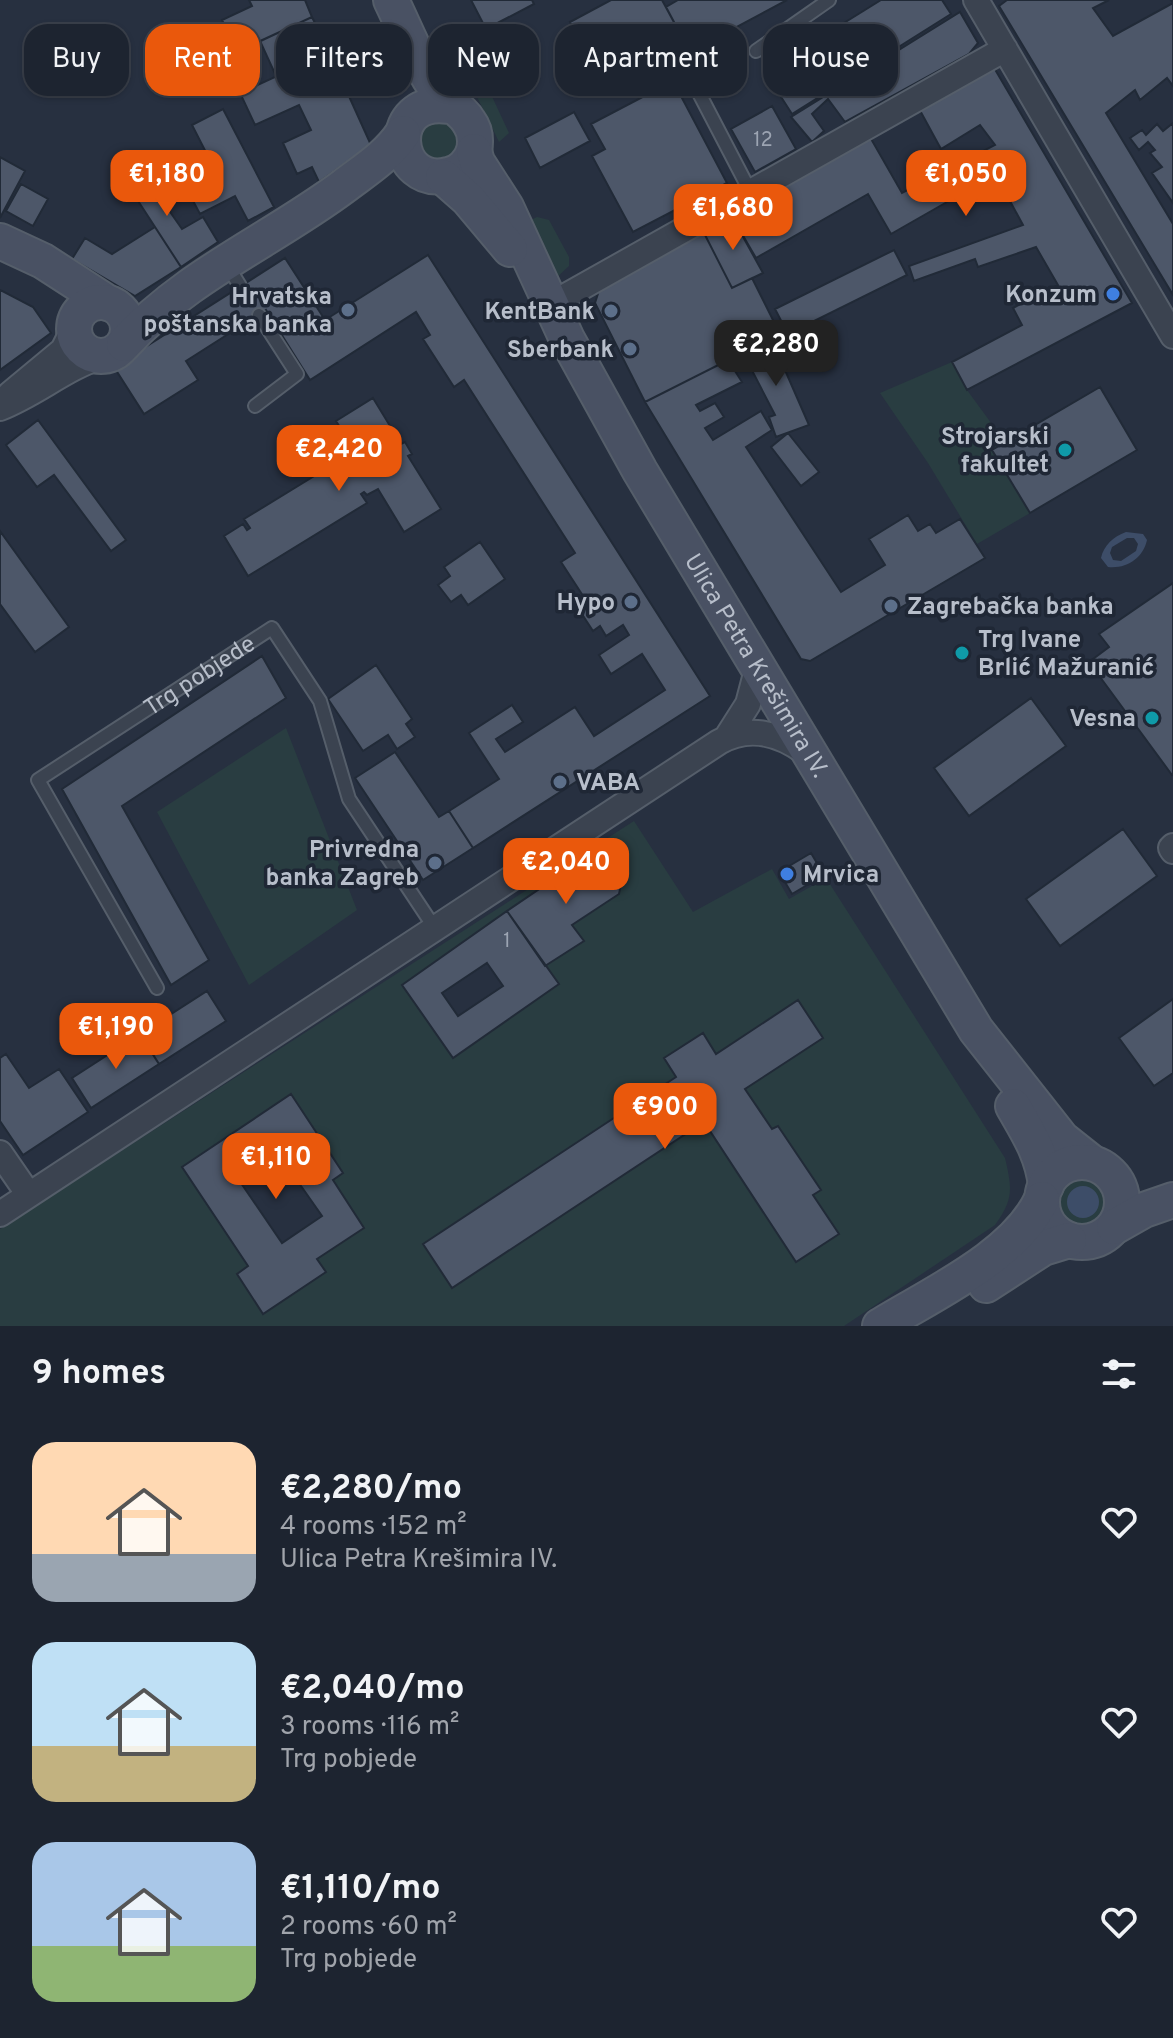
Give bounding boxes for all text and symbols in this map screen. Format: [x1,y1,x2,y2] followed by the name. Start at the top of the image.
[24,24,129,96] chip: Buy
[145,24,260,96] chip: Rent
[276,24,412,96] chip: Filters
[428,24,539,96] chip: New
[555,24,747,96] chip: Apartment
[763,24,898,96] chip: House
[753,128,773,154] house number: 12
[102,150,232,218] pin: €1,180
[901,150,1031,218] pin: €1,050
[128,159,206,192] text: €1,180
[924,159,1008,192] text: €1,050
[668,184,798,252] pin: €1,680
[692,193,774,226] text: €1,680
[1005,281,1097,311] place label: Konzum
[143,283,332,341] place label: Hrvatska poštanska banka
[1104,285,1122,303] marker: Konzum
[484,298,595,328] place label: KentBank
[339,301,357,319] marker: Hrvatska poštanska banka
[602,302,620,320] marker: KentBank
[711,320,841,388] pin: €2,280
[732,329,820,362] text: €2,280
[507,336,614,366] place label: Sberbank
[621,340,639,358] marker: Sberbank
[941,423,1049,481] place label: Strojarski fakultet
[274,425,404,493] pin: €2,420
[295,434,383,467] text: €2,420
[1056,441,1074,459] marker: Strojarski fakultet
[676,549,834,784] street label: Ulica Petra Krešimira IV.
[556,589,615,619] place label: Hypo
[622,593,640,611] marker: Hypo
[907,593,1114,623] place label: Zagrebačka banka
[882,597,900,615] marker: Zagrebačka banka
[978,626,1155,684] place label: Trg Ivane Brlić Mažuranić
[139,630,262,724] street label: Trg pobjede
[953,644,971,662] marker: Trg Ivane Brlić Mažuranić
[1069,705,1136,735] place label: Vesna
[1143,709,1161,727] marker: Vesna
[576,769,640,799] place label: VABA
[551,773,569,791] marker: VABA
[266,836,419,894] place label: Privredna banka Zagreb
[501,838,631,906] pin: €2,040
[521,847,611,880] text: €2,040
[426,854,444,872] marker: Privredna banka Zagreb
[803,861,879,891] place label: Mrvica
[778,865,796,883] marker: Mrvica
[503,929,511,955] house number: 1
[51,1003,181,1071] pin: €1,190
[77,1012,155,1045] text: €1,190
[618,1083,712,1151] pin: €900
[632,1092,698,1125] text: €900
[211,1133,341,1201] pin: €1,110
[240,1142,312,1175] text: €1,110
[1097,1352,1141,1396] icon: filters
[32,1353,166,1396] text: 9 homes
[280,1468,462,1511] text: €2,280/mo
[96,1474,192,1570] icon: home
[1097,1500,1141,1544] icon: heart
[280,1511,467,1544] text: 4 rooms · 152 m²
[280,1544,557,1577] text: Ulica Petra Krešimira IV.
[280,1668,464,1711] text: €2,040/mo
[96,1674,192,1770] icon: home
[1097,1700,1141,1744] icon: heart
[280,1711,459,1744] text: 3 rooms · 116 m²
[280,1744,417,1777] text: Trg pobjede
[280,1868,441,1911] text: €1,110/mo
[96,1874,192,1970] icon: home
[1097,1900,1141,1944] icon: heart
[280,1911,457,1944] text: 2 rooms · 60 m²
[280,1944,417,1977] text: Trg pobjede

